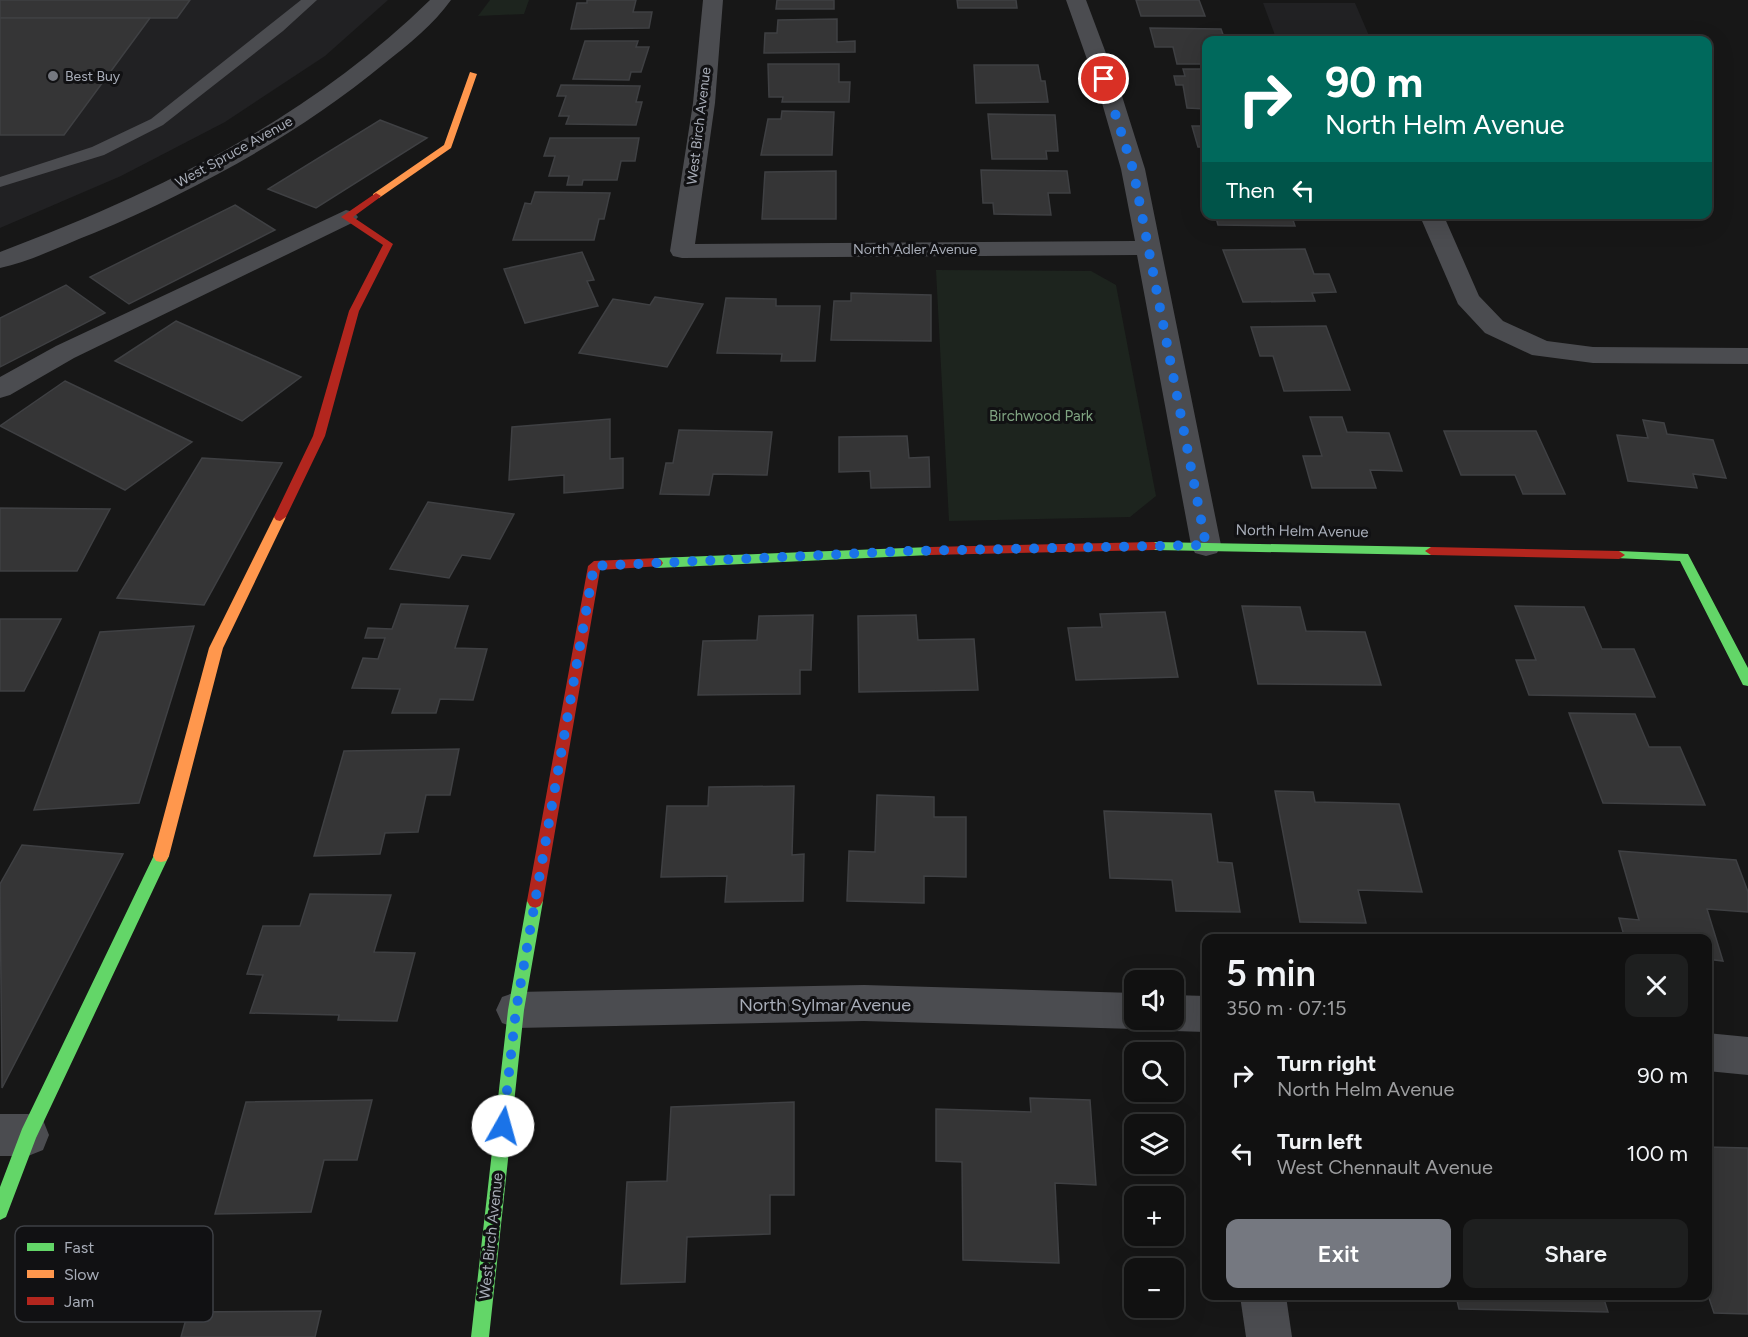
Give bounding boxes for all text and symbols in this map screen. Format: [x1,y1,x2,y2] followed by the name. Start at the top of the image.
[1078,53,1129,104] pin
[1325,57,1423,108] text: 90 m
[1226,60,1304,138] icon: right
[1087,62,1120,95] icon: arrive
[683,66,715,186] street label: West Birch Avenue
[65,68,121,85] place label: Best Buy
[46,69,60,83] marker: Best Buy
[1325,108,1565,141] text: North Helm Avenue
[172,113,296,191] street label: West Spruce Avenue
[1287,174,1320,207] icon: left
[1226,177,1275,204] text: Then
[853,241,977,258] street label: North Adler Avenue
[989,407,1094,425] park label: Birchwood Park
[1235,521,1369,541] street label: North Helm Avenue
[1226,952,1316,995] text: 5 min
[1625,954,1688,1017] button: close
[1124,970,1184,1318] map controls
[1124,970,1184,1030] button: sound
[739,994,911,1016] street label: North Sylmar Avenue
[1226,996,1347,1020] text: 350 m · 07:15
[1124,1042,1184,1102] button: search
[1277,1050,1376,1077] text: Turn right
[1226,1059,1259,1092] icon: right
[1637,1062,1688,1089] text: 90 m
[1277,1077,1454,1101] text: North Helm Avenue
[471,1094,535,1158] position arrow
[1124,1114,1184,1174] button: layers
[1277,1128,1363,1155] text: Turn left
[1226,1137,1259,1170] icon: left
[1627,1140,1688,1167] text: 100 m
[1277,1155,1493,1179] text: West Chennault Avenue
[475,1172,507,1300] street label: West Birch Avenue
[1124,1186,1184,1246] button: +
[1226,1219,1451,1288] button: Exit
[1463,1219,1688,1288] button: Share
[15,1226,213,1322] legend
[64,1238,94,1257] text: Fast
[1124,1258,1184,1318] button: −
[64,1265,99,1284] text: Slow
[64,1292,94,1311] text: Jam

